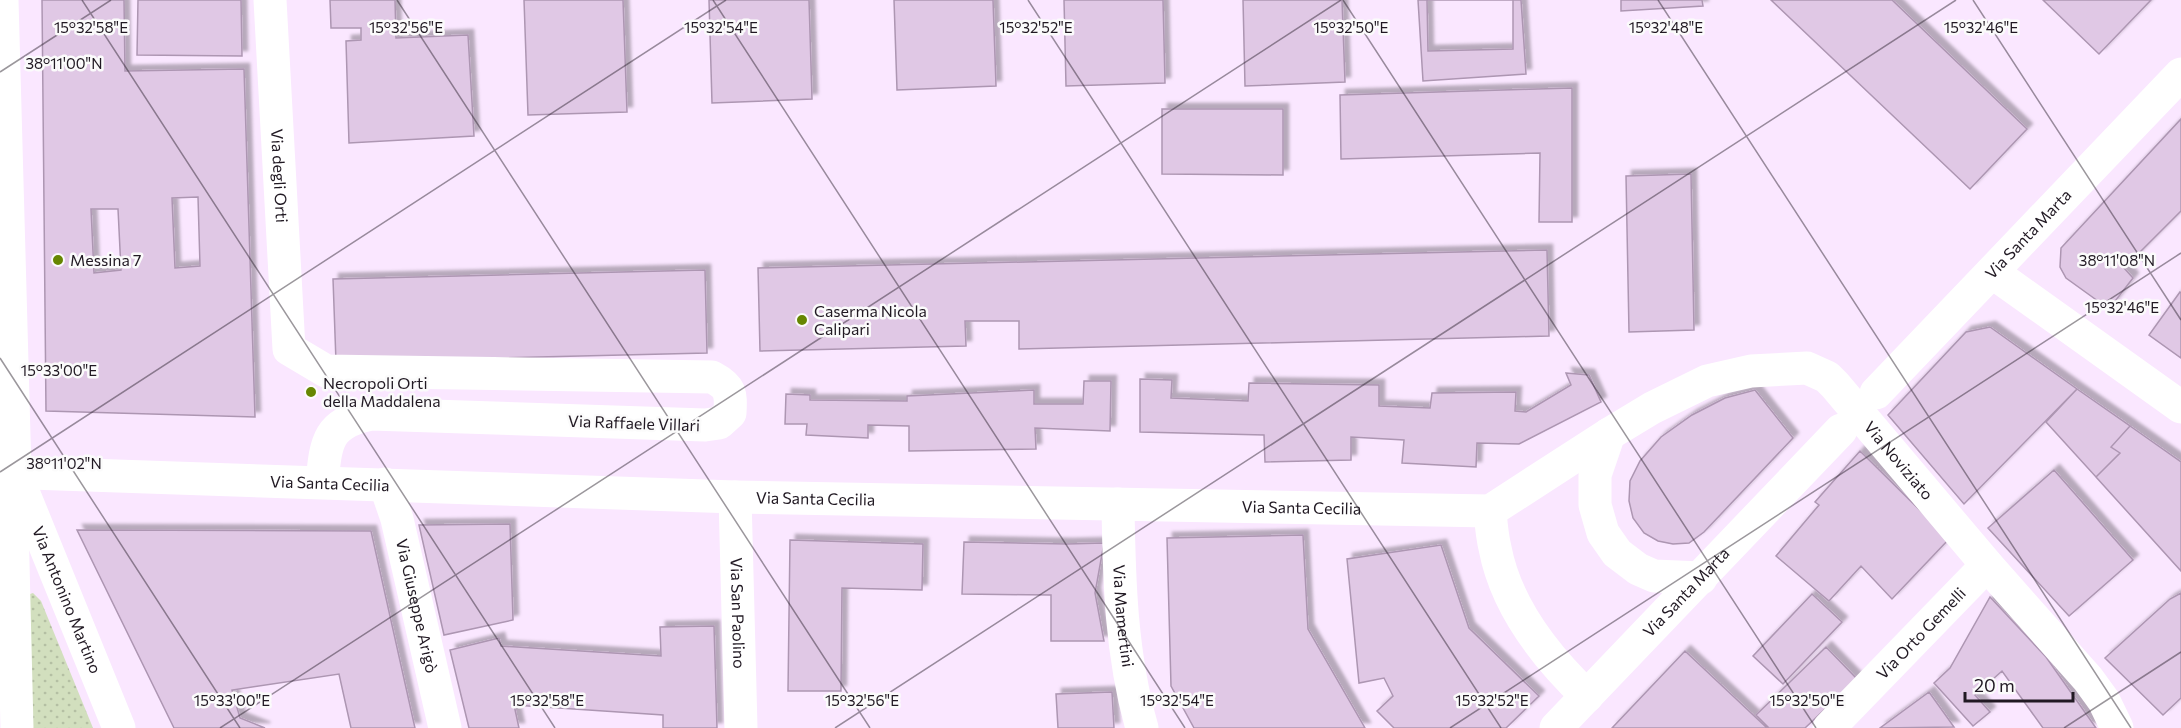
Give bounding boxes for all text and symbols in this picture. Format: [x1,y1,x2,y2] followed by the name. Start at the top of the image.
[54,18,128,36] text: 15°32'58"E
[369,18,443,36] text: 15°32'56"E
[684,18,758,36] text: 15°32'54"E
[999,18,1073,36] text: 15°32'52"E
[1314,18,1389,36] text: 15°32'50"E
[1629,18,1703,36] text: 15°32'48"E
[1944,18,2018,36] text: 15°32'46"E
[25,54,103,72] text: 38°11'00"N
[268,128,292,223] street label: Via degli Orti
[1981,185,2075,282] street label: Via Santa Marta
[70,250,141,269] place label: Messina 7
[2079,251,2155,269] text: 38°11'08"N
[51,253,65,267] marker: Messina 7
[2085,298,2159,316] text: 15°32'46"E
[814,301,927,338] place label: Caserma Nicola Calipari
[795,313,809,327] marker: Caserma Nicola Calipari
[21,361,97,379] text: 15°33'00"E
[323,373,441,410] place label: Necropoli Orti della Maddalena
[304,385,318,399] marker: Necropoli Orti della Maddalena
[568,411,700,434] street label: Via Raffaele Villari
[1861,417,1938,503] street label: Via Noviziato
[26,454,102,472] text: 38°11'02"N
[270,471,390,494] street label: Via Santa Cecilia
[756,487,876,509] street label: Via Santa Cecilia
[1242,496,1361,518] street label: Via Santa Cecilia
[29,523,106,676] street label: Via Antonino Martino
[393,537,442,675] street label: Via Giuseppe Arigò
[1638,543,1733,640] street label: Via Santa Marta
[728,557,749,669] street label: Via San Paolino
[1110,564,1138,668] street label: Via Mamertini
[1872,583,1969,683] street label: Via Orto Gemelli
[1965,665,2073,703] scale bar
[1974,674,2015,696] text: 20 m
[194,691,270,709] text: 15°33'00"E
[510,691,584,709] text: 15°32'58"E
[825,691,899,709] text: 15°32'56"E
[1140,691,1214,709] text: 15°32'54"E
[1455,691,1529,709] text: 15°32'52"E
[1770,691,1845,709] text: 15°32'50"E

